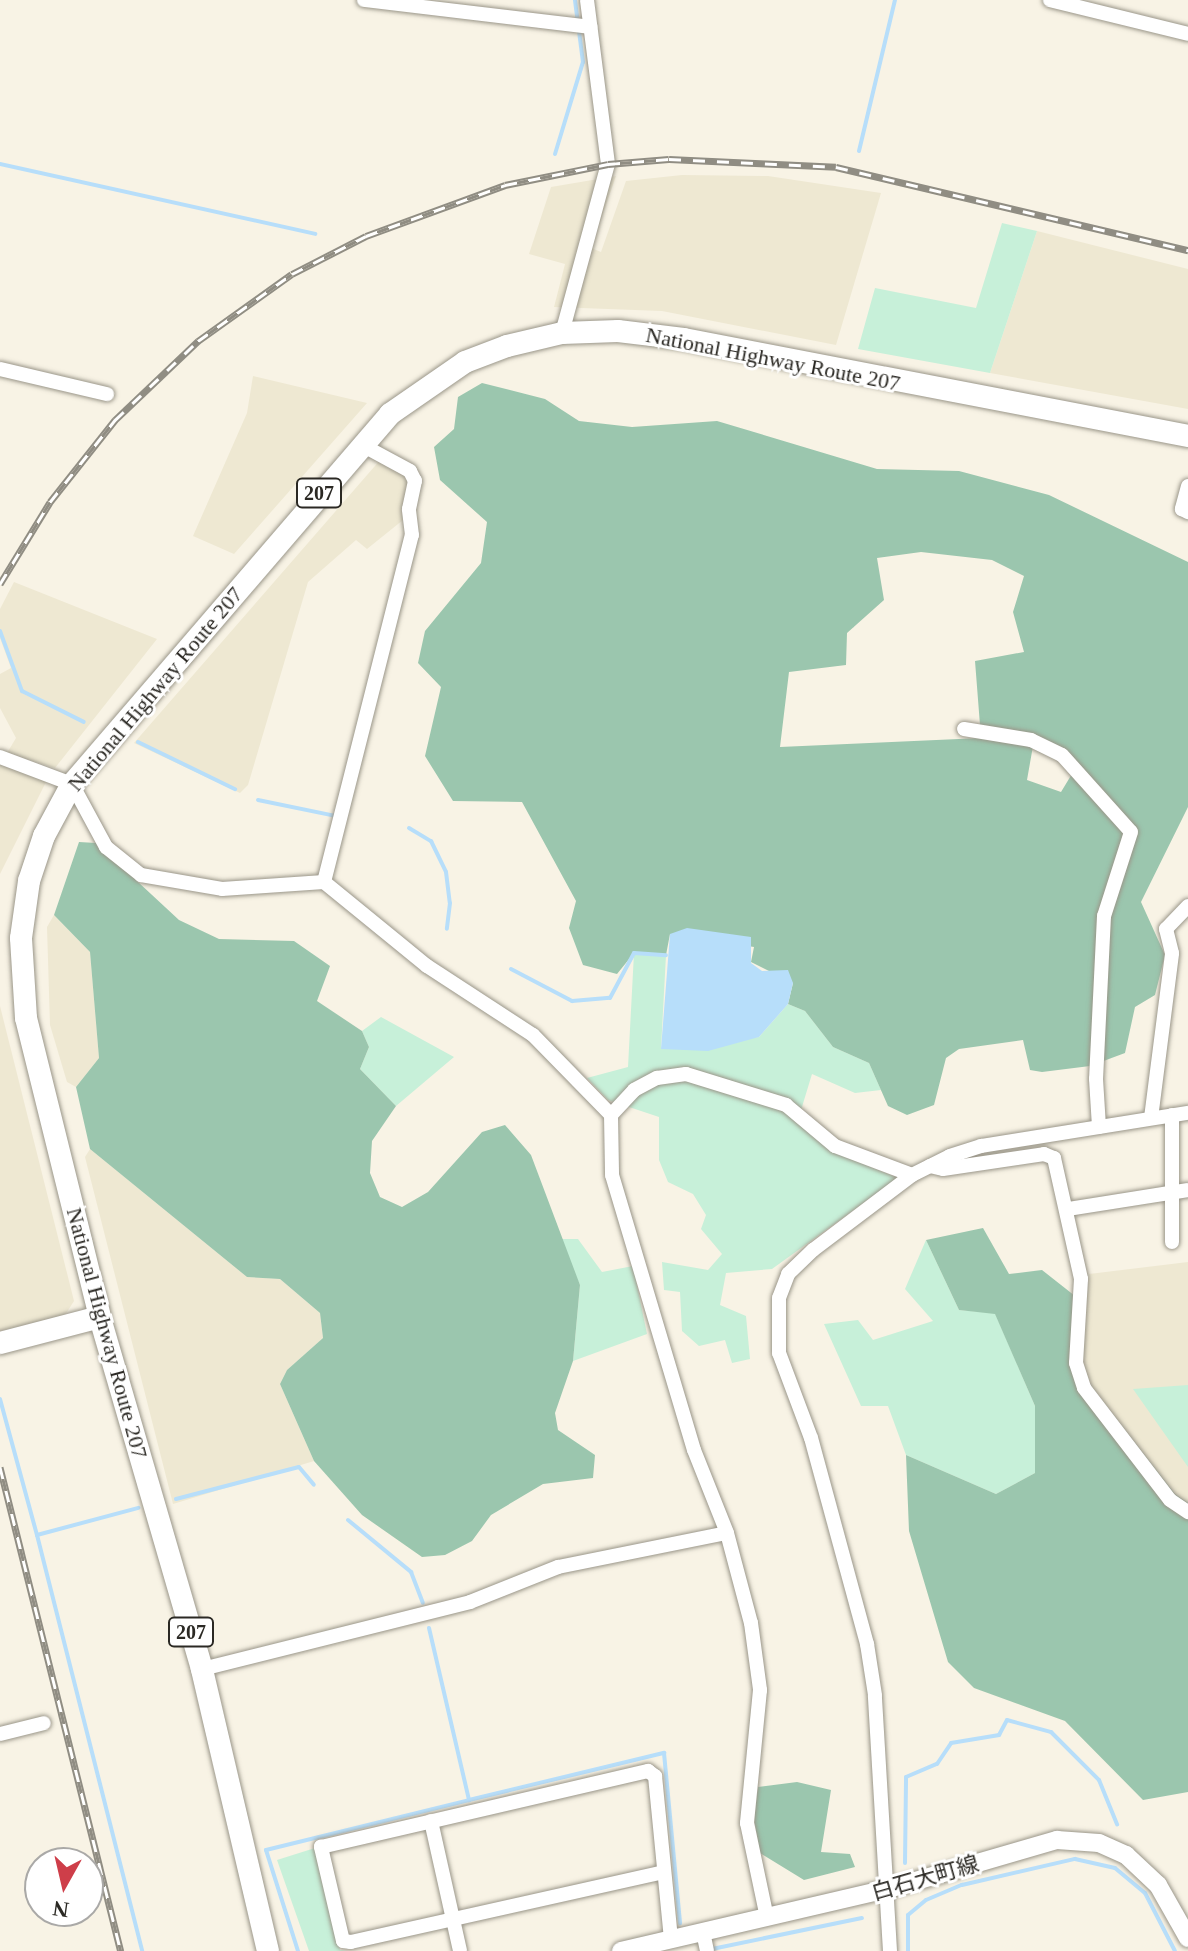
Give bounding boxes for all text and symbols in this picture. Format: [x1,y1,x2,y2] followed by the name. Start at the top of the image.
[644,321,902,397] street label: National Highway Route 207
[295,477,343,509] road number: 207
[62,582,248,796] street label: National Highway Route 207
[61,1205,153,1461] street label: National Highway Route 207
[167,1616,215,1648] road number: 207
[24,1847,104,1927] north arrow
[868,1850,982,1906] street label: 白石大町線
[51,1896,70,1923] text: N

